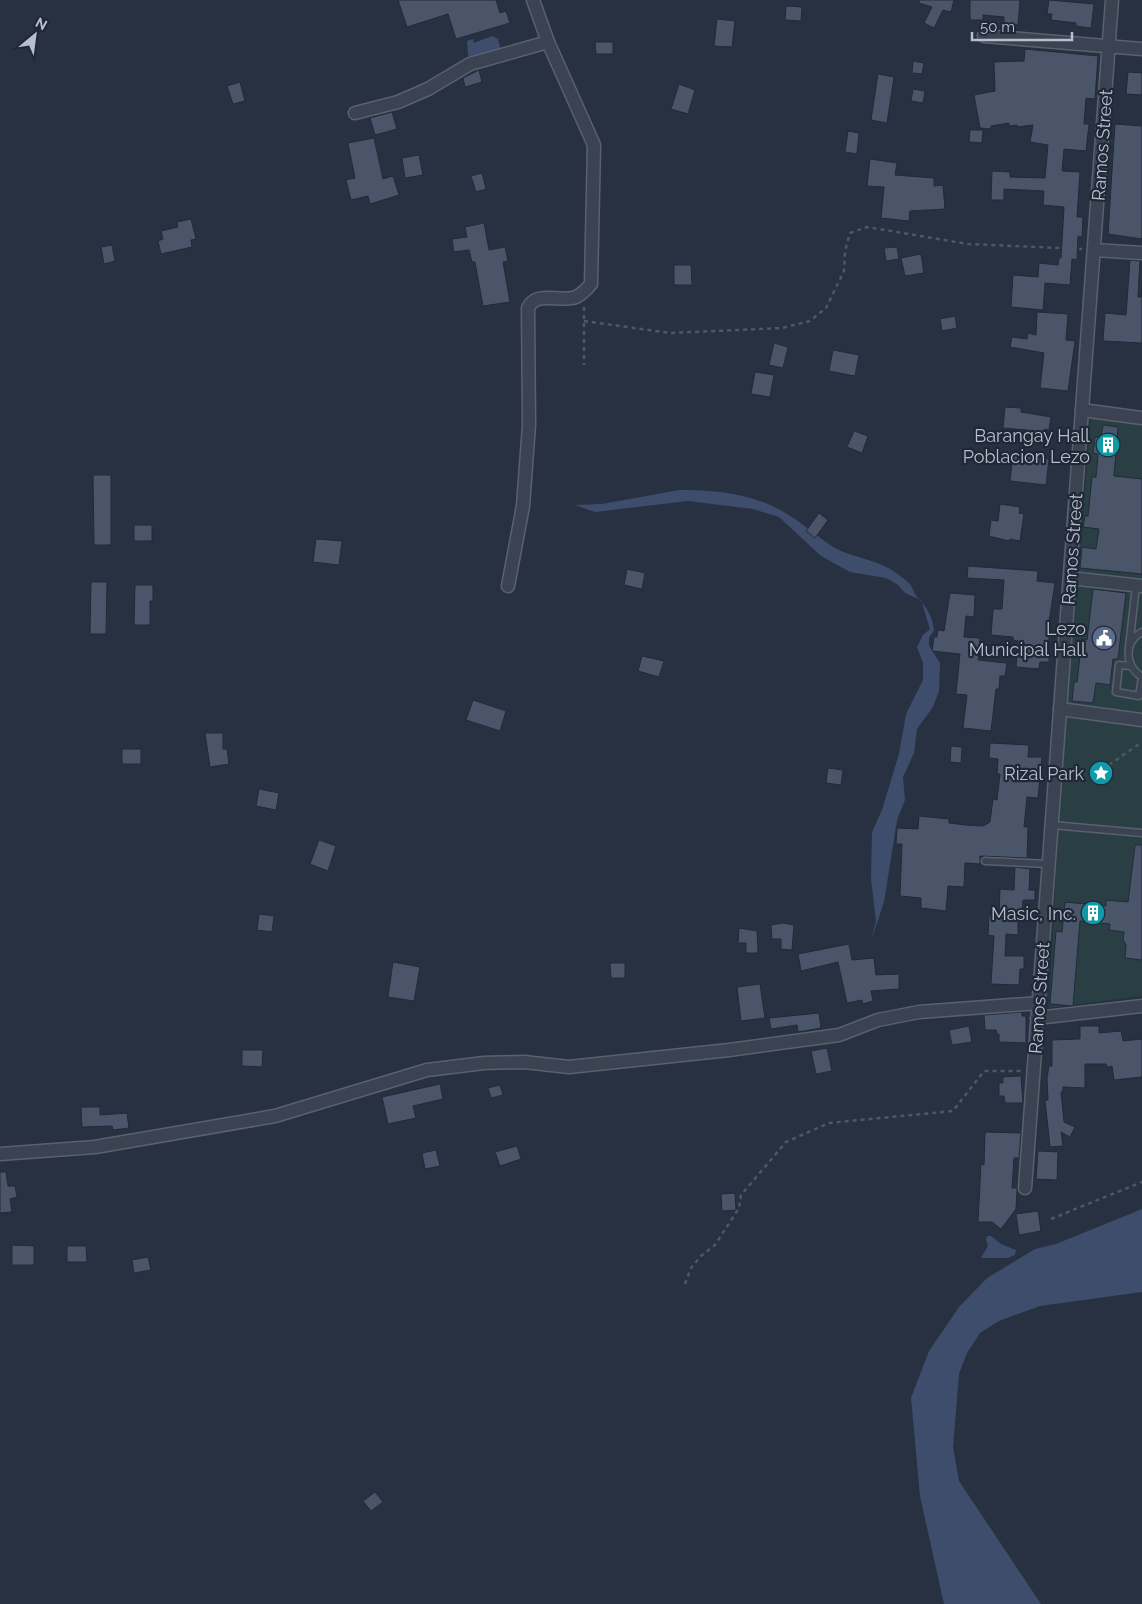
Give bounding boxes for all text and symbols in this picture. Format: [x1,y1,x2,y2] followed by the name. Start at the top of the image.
[10,10,60,60] north arrow
[972,10,1072,42] scale bar
[33,14,50,33] text: N
[980,18,1015,36] text: 50 m
[1088,88,1116,202] street label: Ramos Street
[963,425,1090,467] place label: Barangay Hall Poblacion Lezo
[1095,432,1121,458] building icon: Barangay Hall Poblacion Lezo
[1058,492,1086,606] street label: Ramos Street
[969,618,1086,660] place label: Lezo Municipal Hall
[1091,625,1117,651] public building icon: Lezo Municipal Hall
[1088,760,1114,786] place icon: Rizal Park
[1004,763,1084,784] place label: Rizal Park
[1080,900,1106,926] building icon: Masic, Inc.
[991,903,1076,924] place label: Masic, Inc.
[1025,941,1053,1055] street label: Ramos Street

